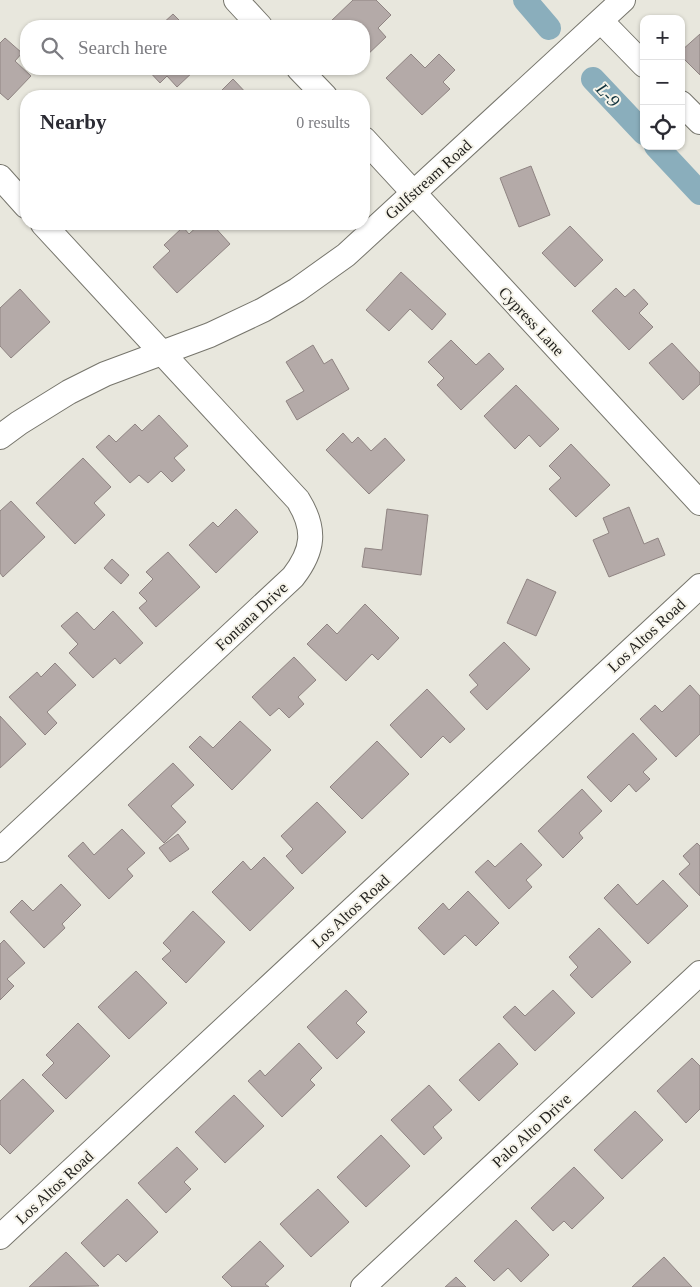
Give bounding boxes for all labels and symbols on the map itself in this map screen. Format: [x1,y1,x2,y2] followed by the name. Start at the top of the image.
[591,78,624,111] water label: L-9
[382,136,475,222] street label: Gulfstream Road
[495,284,568,360] street label: Cypress Lane
[212,579,291,654] street label: Fontana Drive
[604,595,689,676] street label: Los Altos Road
[308,871,393,952] street label: Los Altos Road
[489,1090,574,1171] street label: Palo Alto Drive
[12,1147,97,1228] street label: Los Altos Road

